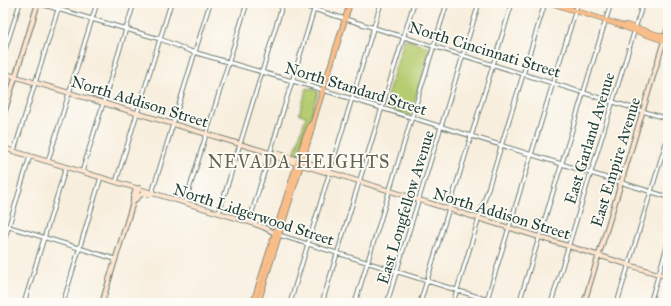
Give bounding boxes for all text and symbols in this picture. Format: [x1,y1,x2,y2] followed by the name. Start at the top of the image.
[407,17,563,82] street label: North Cincinnati Street
[282,58,430,119] street label: North Standard Street
[560,70,619,206] street label: East Garland Avenue
[69,72,211,131] street label: North Addison Street
[587,95,644,229] street label: East Empire Avenue
[373,128,439,287] street label: East Longfellow Avenue
[208,151,390,173] district label: NEVADA HEIGHTS
[171,180,337,250] street label: North Lidgerwood Street
[431,184,573,243] street label: North Addison Street

